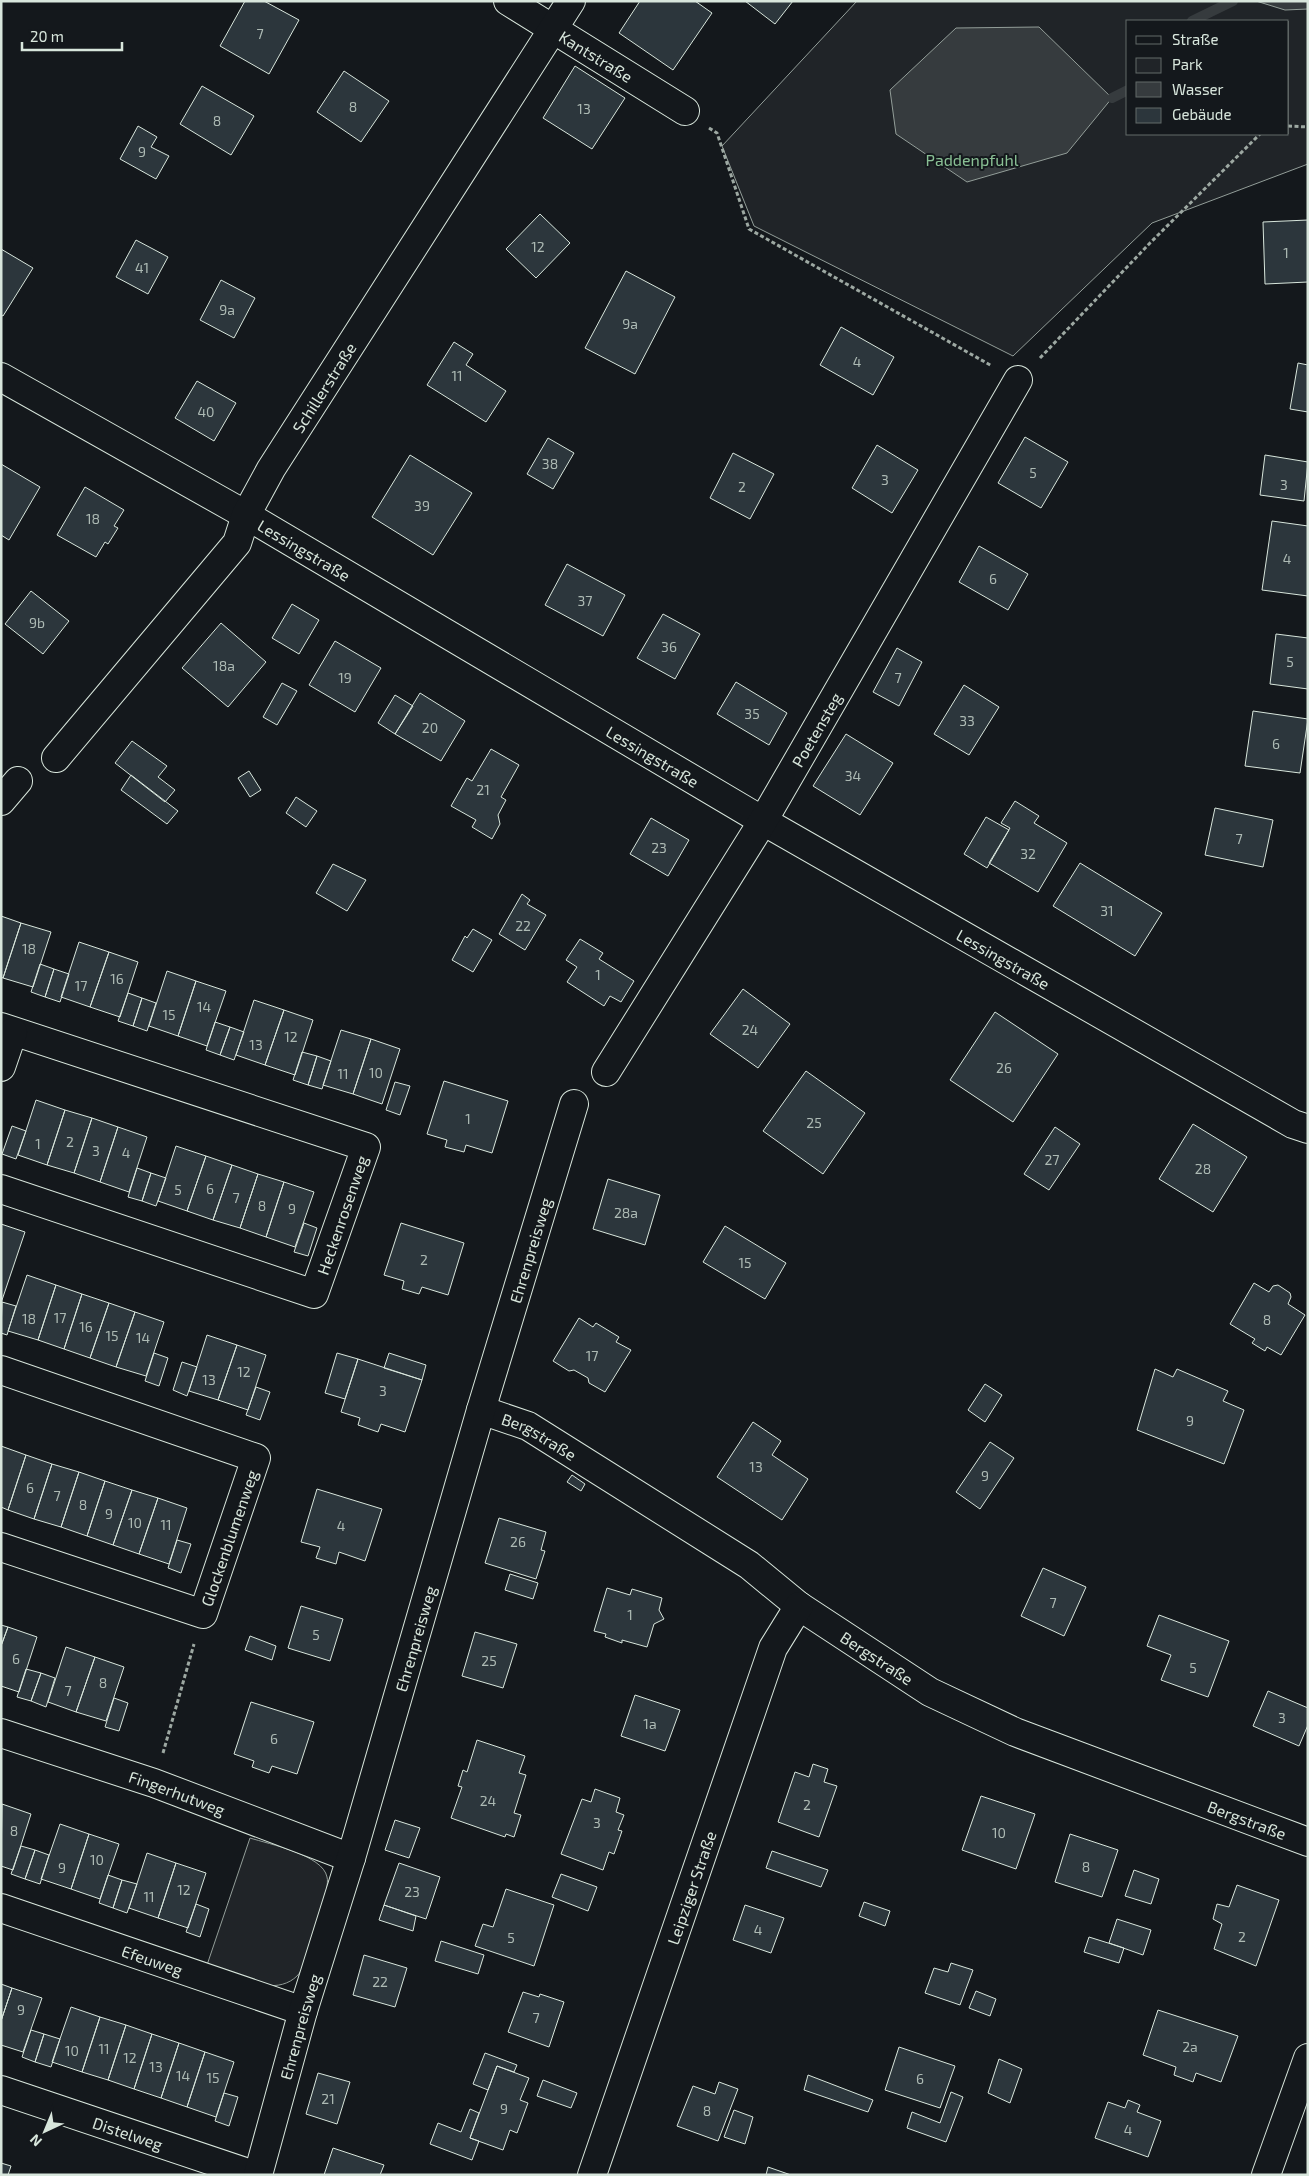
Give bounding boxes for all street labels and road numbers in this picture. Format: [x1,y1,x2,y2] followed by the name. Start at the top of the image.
[556,26,636,86] street label: Kantstraße
[288,338,359,436] street label: Schillerstraße
[255,515,354,584] street label: Lessingstraße
[787,689,845,770] street label: Poetensteg
[603,721,703,791] street label: Lessingstraße
[954,924,1053,993] street label: Lessingstraße
[313,1153,371,1277] street label: Heckenrosenweg
[505,1195,555,1305] street label: Ehrenpreisweg
[499,1408,580,1464] street label: Bergstraße
[197,1467,261,1609] street label: Glockenblumenweg
[390,1583,439,1694] street label: Ehrenpreisweg
[837,1627,917,1688] street label: Bergstraße
[127,1766,228,1819] street label: Fingerhutweg
[1205,1796,1289,1843] street label: Bergstraße
[662,1828,719,1947] street label: Leipziger Straße
[119,1940,186,1979] street label: Efeuweg
[275,1971,324,2082] street label: Ehrenpreisweg
[91,2112,166,2153] street label: Distelweg

